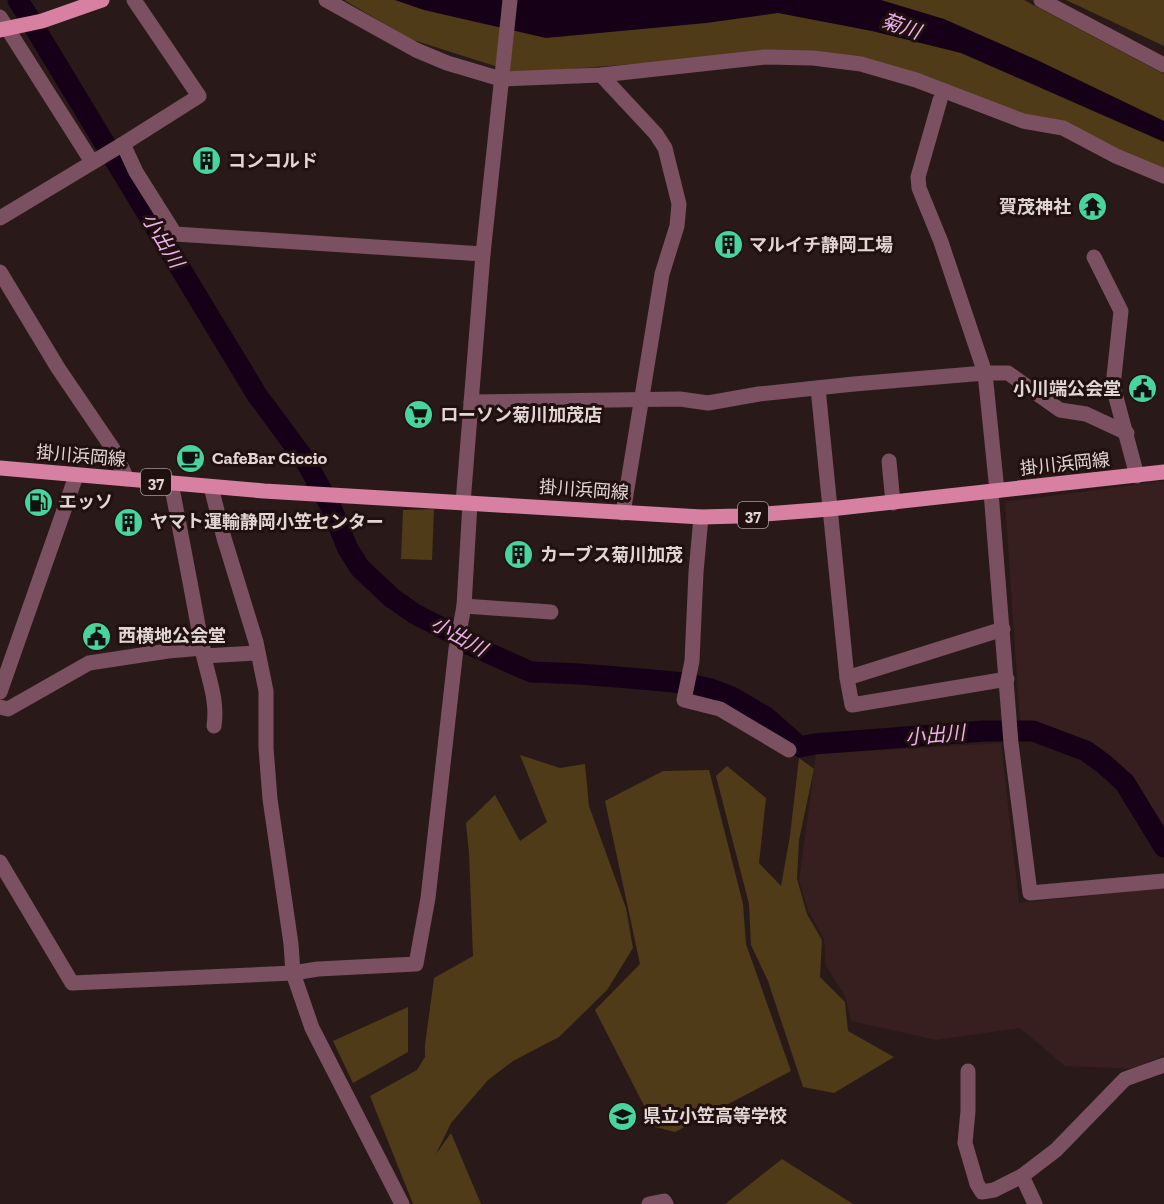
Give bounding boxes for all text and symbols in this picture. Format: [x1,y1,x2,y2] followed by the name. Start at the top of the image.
[878,8,926,45] water label: 菊川
[191,145,223,177] building icon: コンコルド
[228,150,318,172] place label: コンコルド
[1076,191,1108,223] temple icon: 賀茂神社
[999,196,1071,218] place label: 賀茂神社
[137,208,190,274] water label: 小出川
[712,229,744,261] building icon: マルイチ静岡工場
[749,234,893,256] place label: マルイチ静岡工場
[1126,373,1158,405] public building icon: 小川端公会堂
[1013,378,1121,400] place label: 小川端公会堂
[403,399,435,431] supermarket icon: ローソン菊川加茂店
[440,404,602,426] place label: ローソン菊川加茂店
[35,441,127,471] street label: 掛川浜岡線
[175,442,207,474] cafe icon: CafeBar Ciccio
[212,447,328,469] place label: CafeBar Ciccio
[1019,448,1111,480] street label: 掛川浜岡線
[141,469,171,495] road number: 37
[538,476,630,504] street label: 掛川浜岡線
[22,486,54,518] fuel station icon: エッソ
[59,491,113,513] place label: エッソ
[738,502,768,528] road number: 37
[113,506,145,538] building icon: ヤマト運輸静岡小笠センター
[150,511,384,533] place label: ヤマト運輸静岡小笠センター
[503,539,535,571] building icon: カーブス菊川加茂
[540,544,683,566] place label: カーブス菊川加茂
[427,611,493,662] water label: 小出川
[81,620,113,652] public building icon: 西横地公会堂
[118,625,226,647] place label: 西横地公会堂
[904,720,968,750] water label: 小出川
[606,1100,638,1132] school or university icon: 県立小笠高等学校
[643,1105,787,1127] place label: 県立小笠高等学校

